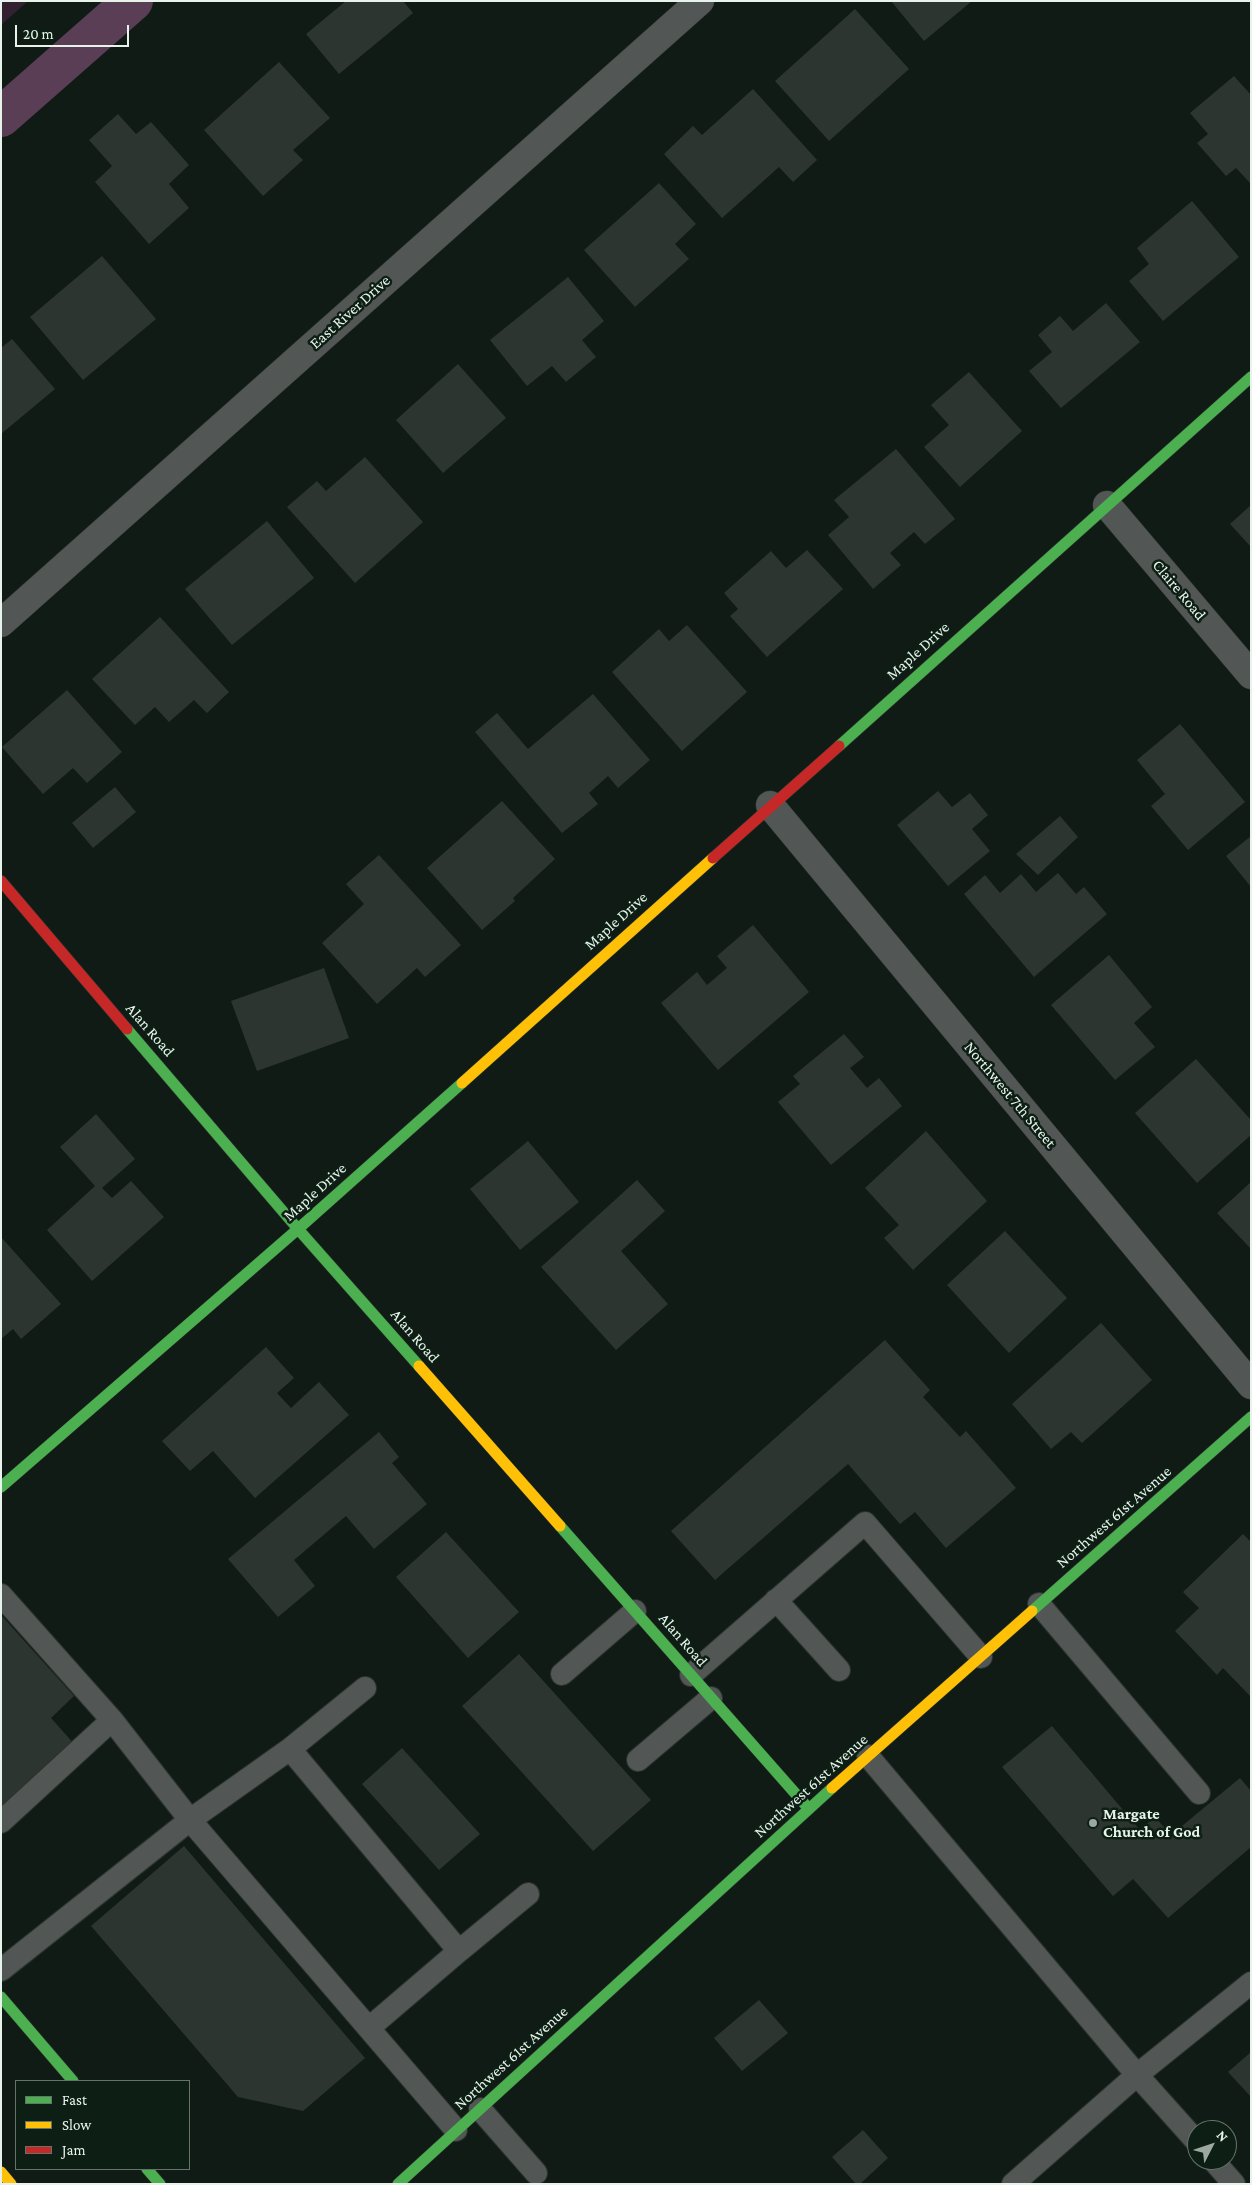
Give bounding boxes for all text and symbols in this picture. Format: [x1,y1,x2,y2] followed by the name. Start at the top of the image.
[18,15,131,47] scale bar
[23,26,54,42] text: 20 m
[306,271,394,353] street label: East River Drive
[1148,556,1210,624] street label: Claire Road
[883,618,953,684] street label: Maple Drive
[581,888,651,954] street label: Maple Drive
[122,999,178,1061] street label: Alan Road
[960,1038,1060,1152] street label: Northwest 7th Street
[280,1159,350,1225] street label: Maple Drive
[387,1305,443,1367] street label: Alan Road
[1053,1462,1175,1572] street label: Northwest 61st Avenue
[655,1609,711,1671] street label: Alan Road
[750,1730,872,1842] street label: Northwest 61st Avenue
[1103,1804,1200,1842] place label: Margate Church of God
[1087,1817,1099,1829] marker: Margate Church of God
[450,2002,572,2114] street label: Northwest 61st Avenue
[15,2080,190,2170] legend
[62,2092,87,2108] text: Fast
[62,2117,91,2133] text: Slow
[1187,2120,1237,2170] north arrow
[1213,2127,1232,2145] text: N
[62,2142,85,2158] text: Jam

